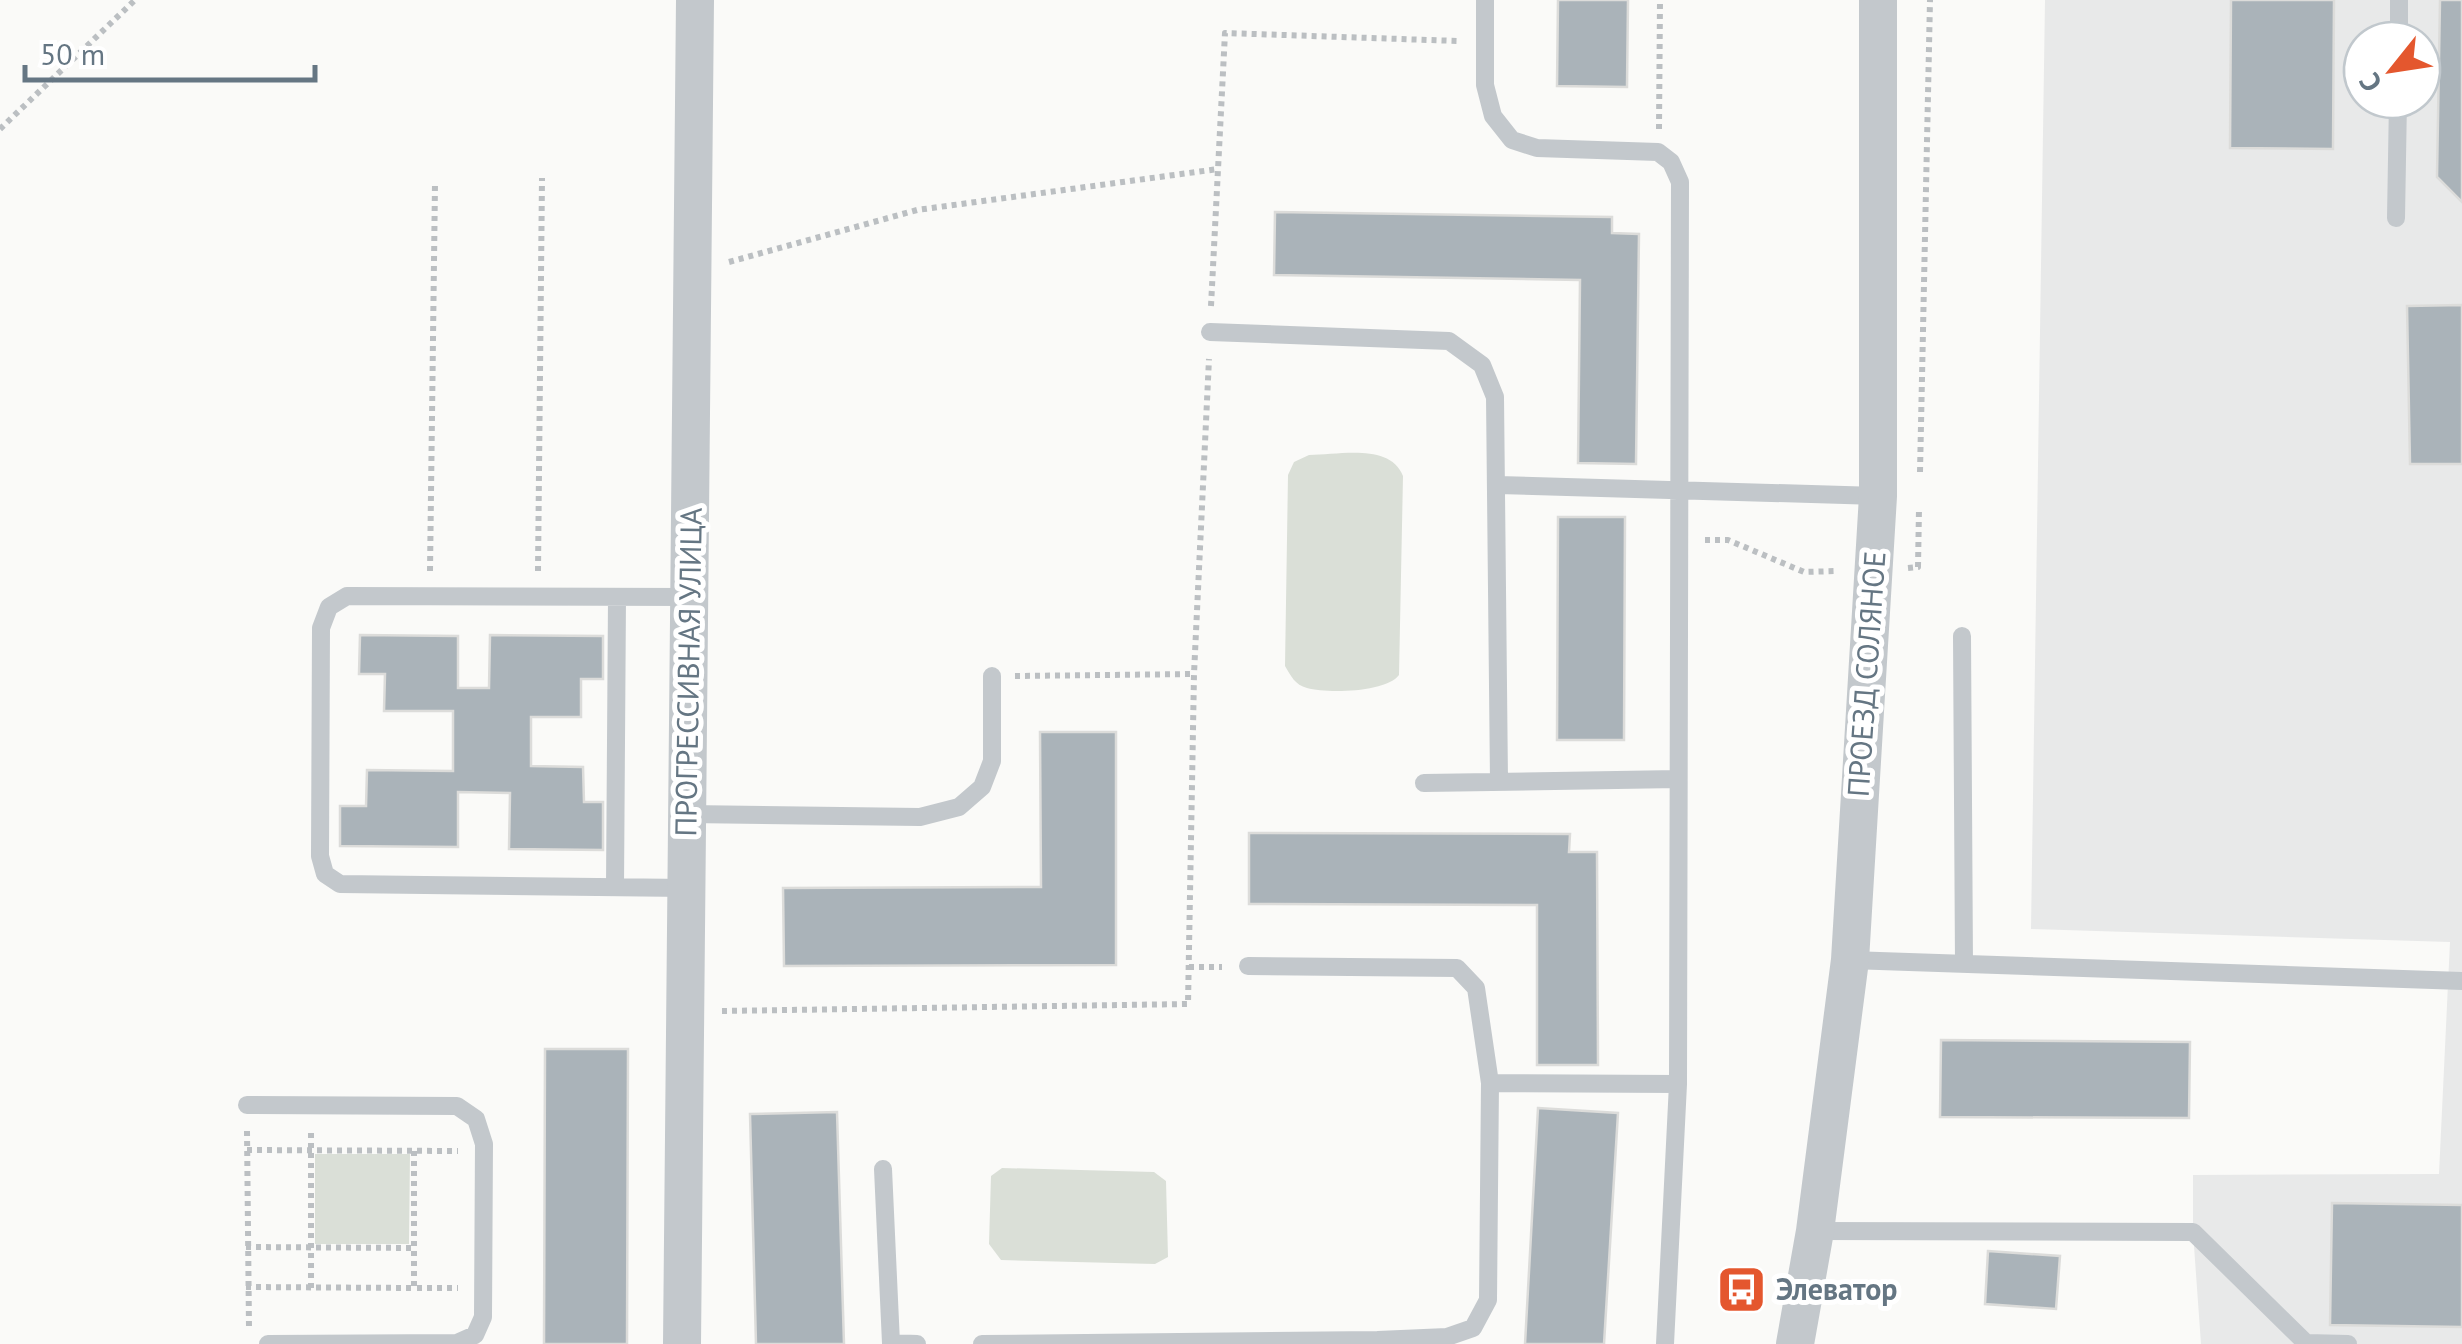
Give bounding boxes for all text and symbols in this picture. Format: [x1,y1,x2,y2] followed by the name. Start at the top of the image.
[25,20,315,82] scale bar
[2342,20,2442,120] north arrow
[40,34,105,73] text: 50 m
[2350,67,2390,99] text: С
[665,507,710,837] street label: ПРОГРЕССИВНАЯ УЛИЦА
[1837,550,1894,798] street label: ПРОЕЗД СОЛЯНОЕ
[1715,1264,1767,1316] bus stop icon: Элеватор
[1776,1269,1898,1308] place label: Элеватор

